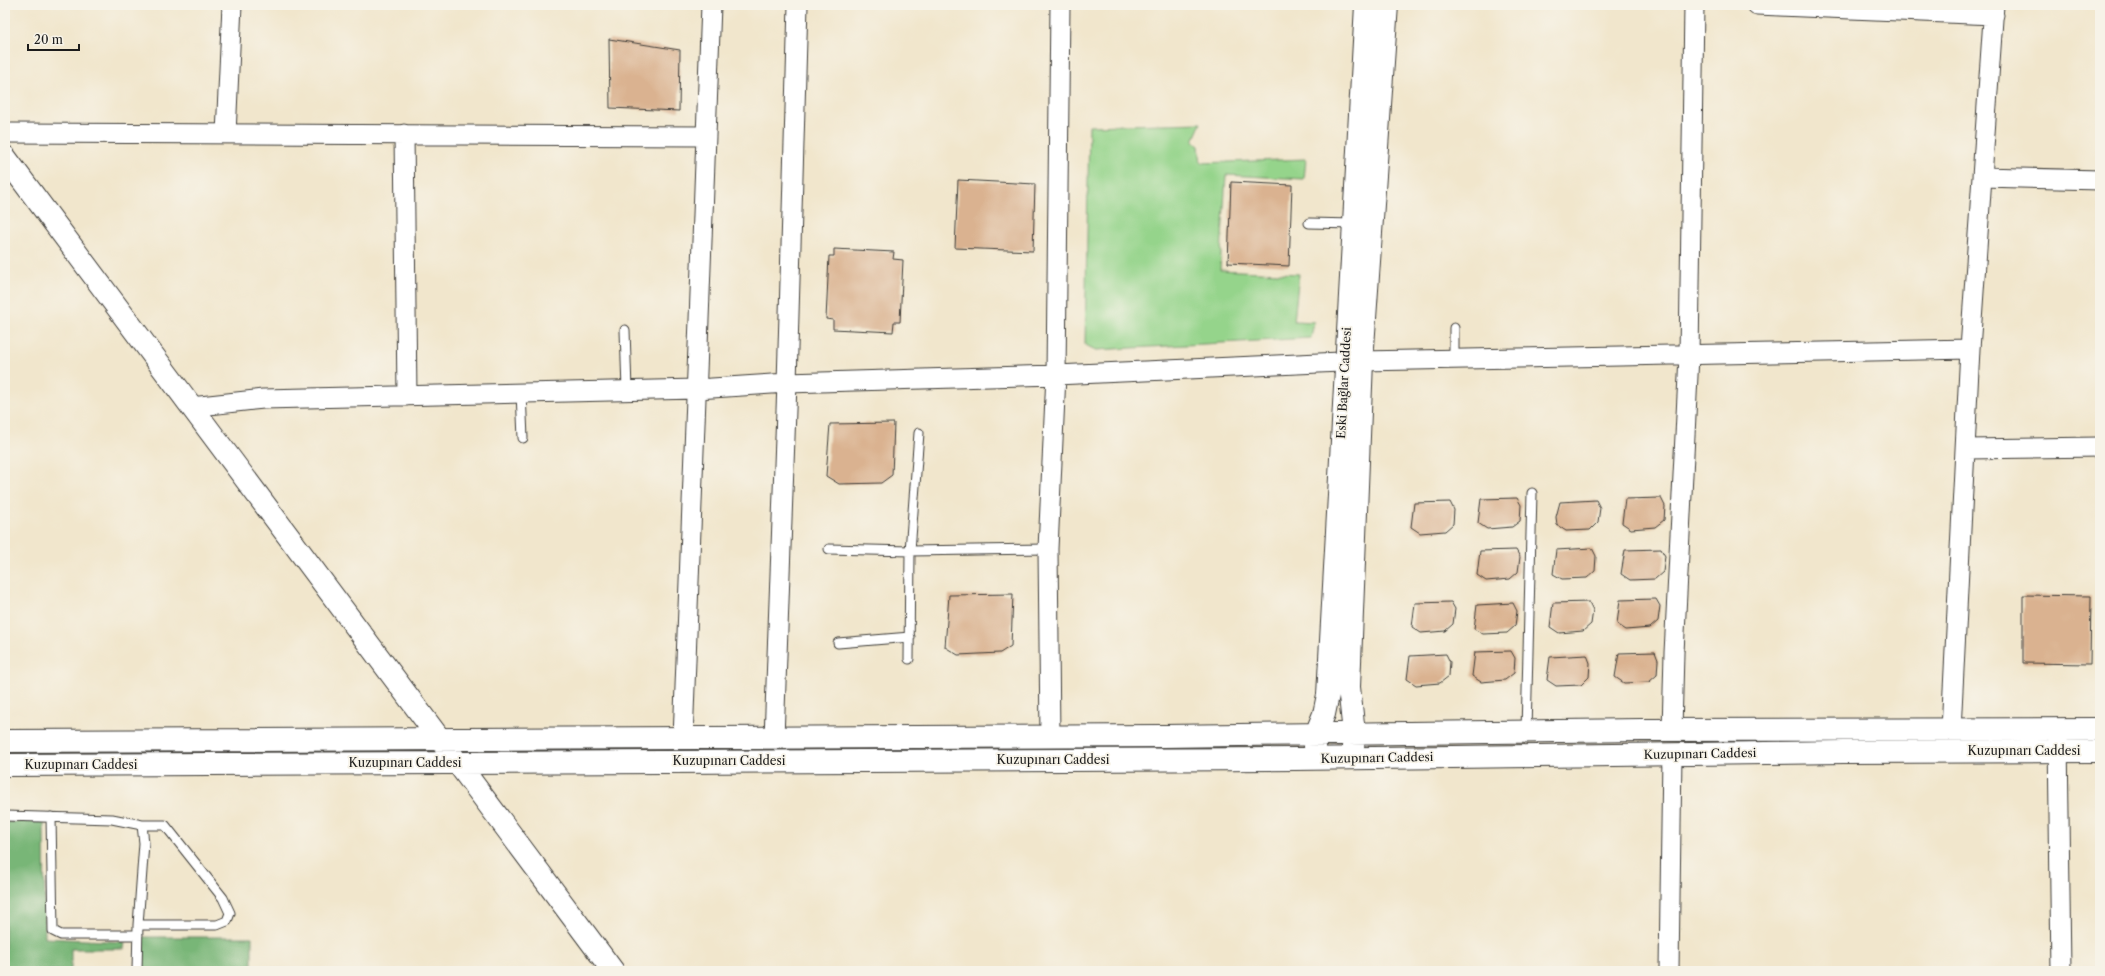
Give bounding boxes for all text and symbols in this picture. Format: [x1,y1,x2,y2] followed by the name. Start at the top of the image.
[28,26,79,52] scale bar
[34,32,63,47] text: 20 m
[1333,326,1354,439] street label: Eski Bağlar Caddesi
[1968,743,2081,758] street label: Kuzupınarı Caddesi
[1643,745,1757,762] street label: Kuzupınarı Caddesi
[1320,749,1434,766] street label: Kuzupınarı Caddesi
[997,752,1110,767] street label: Kuzupınarı Caddesi
[673,753,786,768] street label: Kuzupınarı Caddesi
[349,755,462,770] street label: Kuzupınarı Caddesi
[25,757,138,772] street label: Kuzupınarı Caddesi

